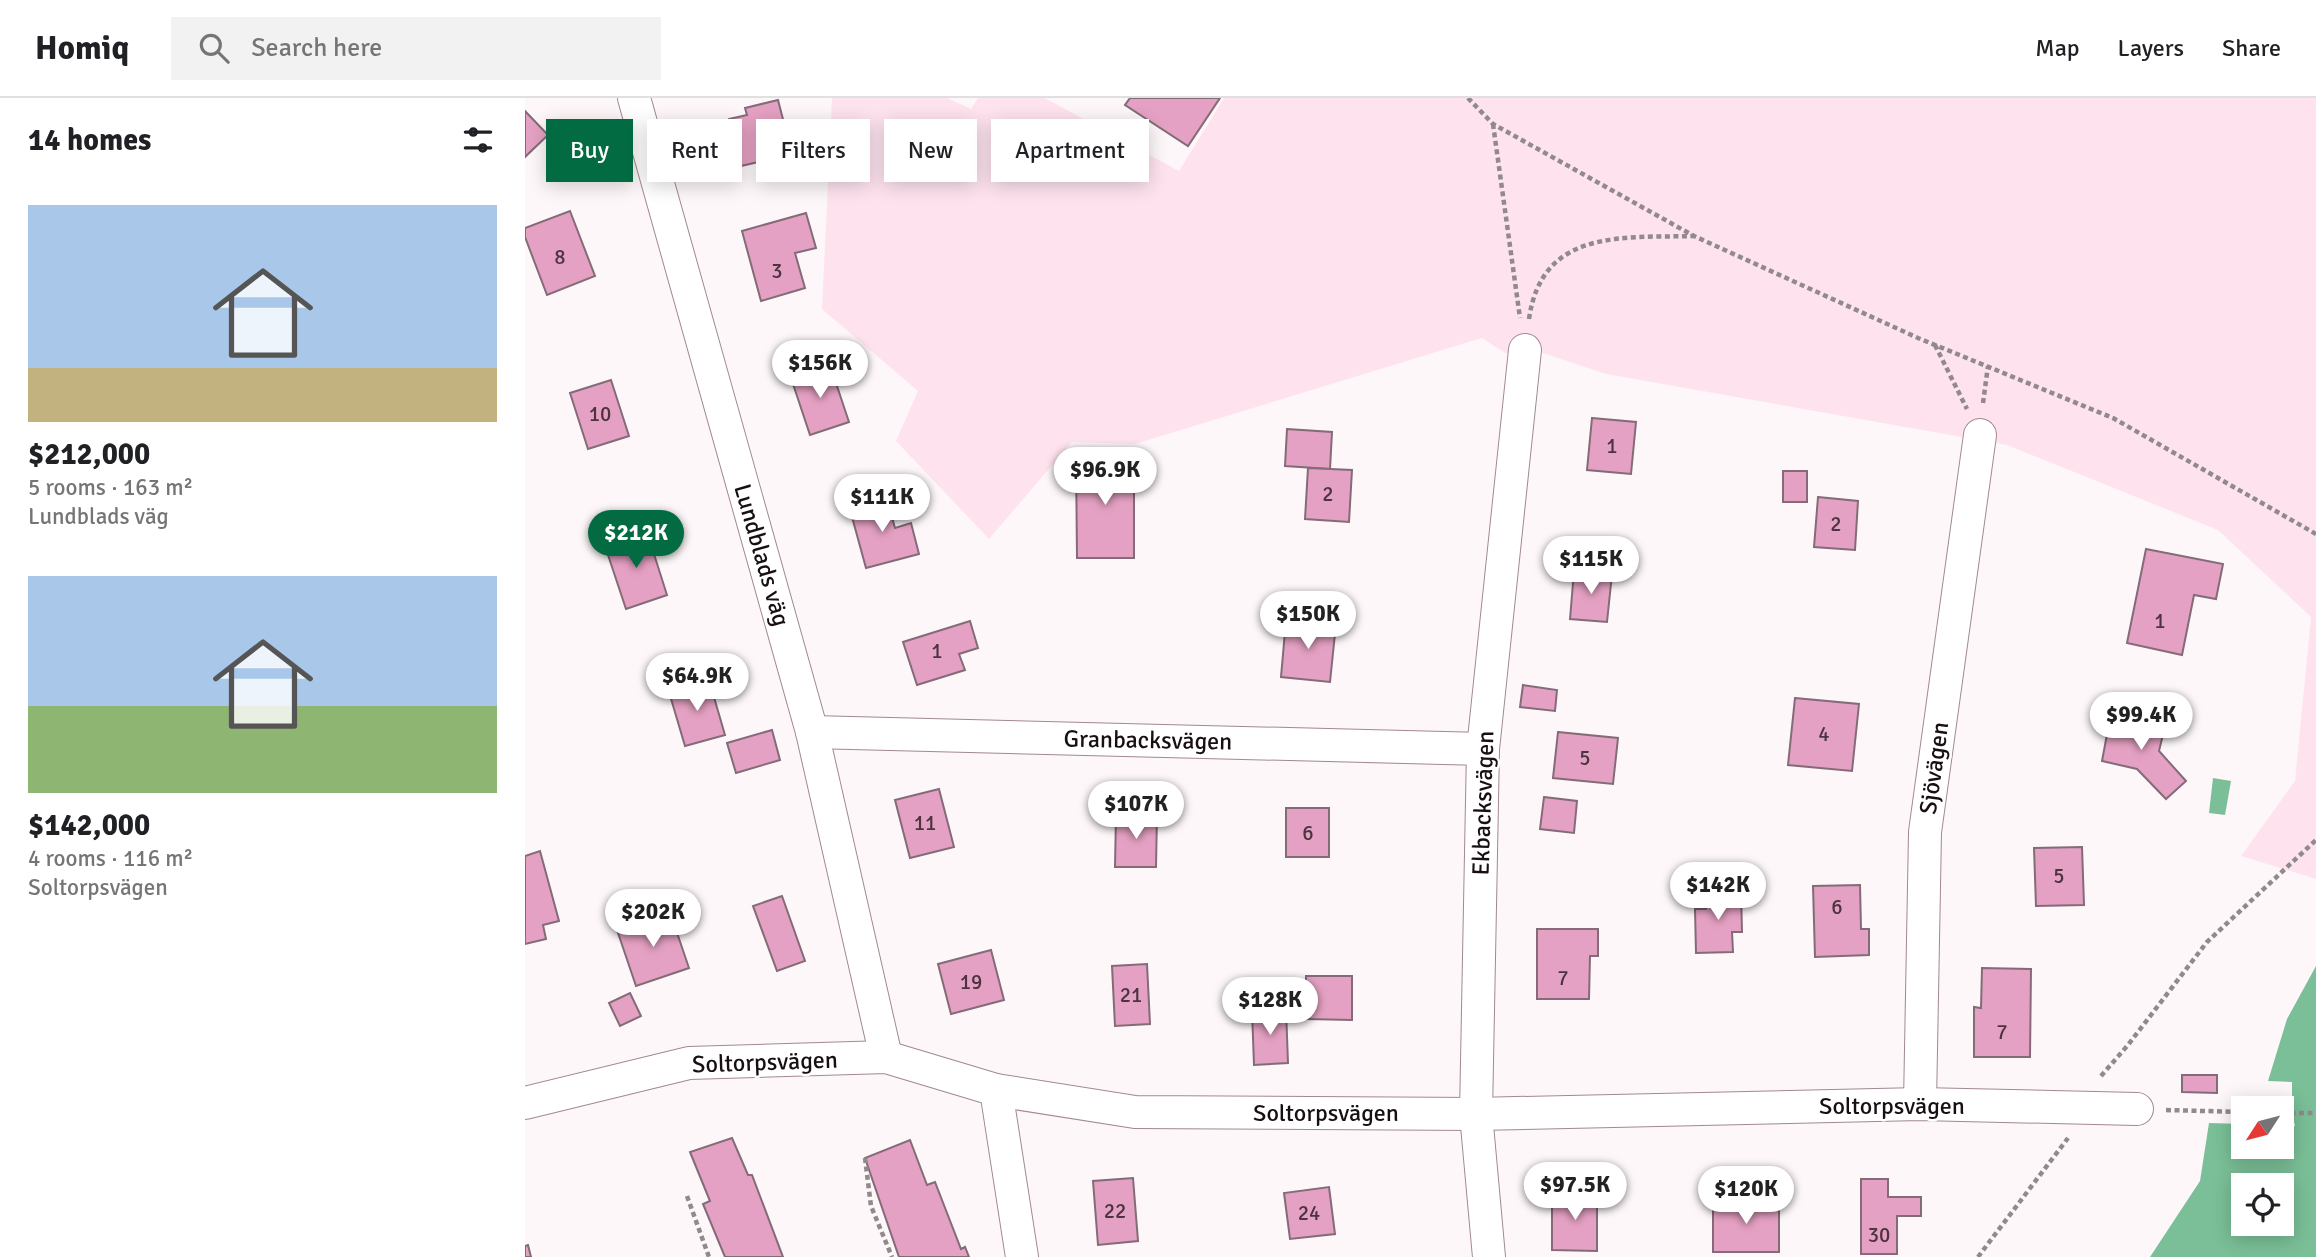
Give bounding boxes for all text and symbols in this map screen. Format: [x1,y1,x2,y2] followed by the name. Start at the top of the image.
[171,17,661,80] search box
[35,28,129,69] text: Homiq
[195,29,233,67] icon: search
[251,32,382,64] text: Search here
[2035,33,2080,63] text: Map
[2118,33,2184,63] text: Layers
[2222,33,2281,63] text: Share
[546,119,633,182] chip: Buy
[647,119,742,182] chip: Rent
[756,119,870,182] chip: Filters
[884,119,977,182] chip: New
[991,119,1149,182] chip: Apartment
[459,121,497,159] icon: filters
[28,122,151,159] text: 14 homes
[554,244,566,270] house number: 8
[200,250,326,376] icon: home
[771,258,783,284] house number: 3
[771,341,869,400] pin: $156K
[788,348,852,377] text: $156K
[589,401,611,427] house number: 10
[1606,433,1618,459] house number: 1
[28,436,150,473] text: $212,000
[1048,448,1162,507] pin: $96.9K
[1070,455,1140,484] text: $96.9K
[28,473,193,502] text: 5 rooms · 163 m²
[833,474,931,534] pin: $111K
[727,480,797,630] street label: Lundblads väg
[1322,481,1334,507] house number: 2
[850,482,914,511] text: $111K
[28,502,169,531] text: Lundblads väg
[587,510,685,570] pin: $212K
[1830,511,1842,537] house number: 2
[604,518,668,547] text: $212K
[1542,536,1640,596] pin: $115K
[1559,544,1623,573] text: $115K
[1259,592,1357,651] pin: $150K
[1276,599,1340,628] text: $150K
[2154,608,2166,634] house number: 1
[200,621,326,747] icon: home
[931,638,943,664] house number: 1
[640,654,754,713] pin: $64.9K
[662,661,732,690] text: $64.9K
[2084,692,2198,752] pin: $99.4K
[2106,700,2176,729] text: $99.4K
[1913,720,1955,816] street label: Sjövägen
[1818,721,1830,747] house number: 4
[1063,724,1233,756] street label: Granbacksvägen
[1465,730,1501,876] street label: Ekbacksvägen
[1579,745,1591,771] house number: 5
[1087,782,1185,841] pin: $107K
[1104,789,1168,818] text: $107K
[28,807,150,844] text: $142,000
[914,810,936,836] house number: 11
[1302,820,1314,846] house number: 6
[28,844,193,873] text: 4 rooms · 116 m²
[1669,862,1767,922] pin: $142K
[2053,863,2065,889] house number: 5
[1686,870,1750,899] text: $142K
[28,873,168,902] text: Soltorpsvägen
[604,890,702,949] pin: $202K
[1831,894,1843,920] house number: 6
[621,897,685,926] text: $202K
[1557,965,1569,991] house number: 7
[960,969,982,995] house number: 19
[1221,978,1319,1037] pin: $128K
[1120,982,1142,1008] house number: 21
[1238,985,1302,1014] text: $128K
[1996,1019,2008,1045] house number: 7
[692,1044,838,1080] street label: Soltorpsvägen
[1819,1091,1965,1121] street label: Soltorpsvägen
[2231,1096,2294,1158] north arrow
[2231,1096,2294,1236] map controls
[1253,1098,1399,1128] street label: Soltorpsvägen
[1518,1162,1632,1222] pin: $97.5K
[1697,1166,1795,1226] pin: $120K
[1540,1170,1610,1199] text: $97.5K
[2231,1173,2294,1236] button: locate
[1714,1174,1778,1203] text: $120K
[1104,1198,1126,1224] house number: 22
[1298,1200,1320,1226] house number: 24
[1868,1222,1890,1248] house number: 30

